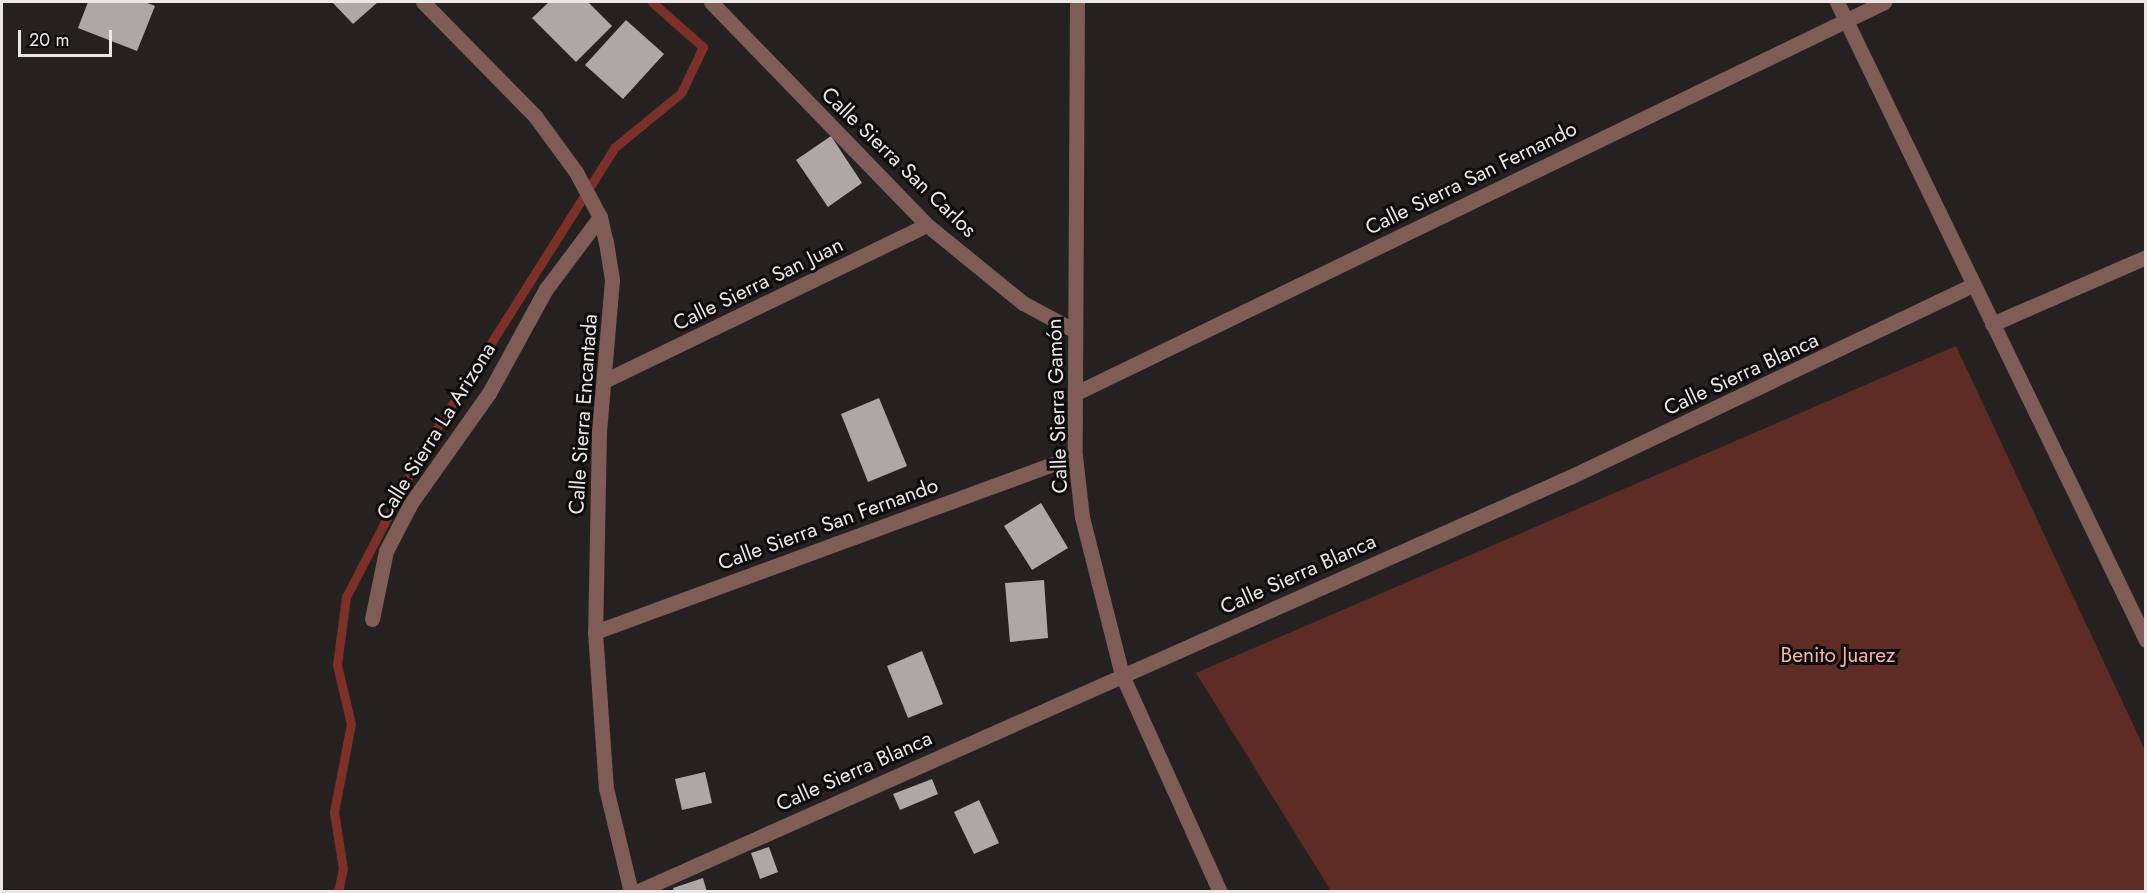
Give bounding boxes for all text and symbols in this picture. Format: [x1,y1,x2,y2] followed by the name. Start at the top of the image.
[21,18,116,56] scale bar
[29,27,69,53] text: 20 m
[816,82,982,242] street label: Calle Sierra San Carlos
[1361,116,1581,240] street label: Calle Sierra San Fernando
[669,232,847,336] street label: Calle Sierra San Juan
[563,313,603,515] street label: Calle Sierra Encantada
[1041,318,1073,494] street label: Calle Sierra Gamón
[1660,327,1822,421] street label: Calle Sierra Blanca
[371,338,501,524] street label: Calle Sierra La Arizona
[715,472,941,576] street label: Calle Sierra San Fernando
[1216,528,1380,620] street label: Calle Sierra Blanca
[1780,642,1896,668] park label: Benito Juarez
[772,725,936,817] street label: Calle Sierra Blanca

